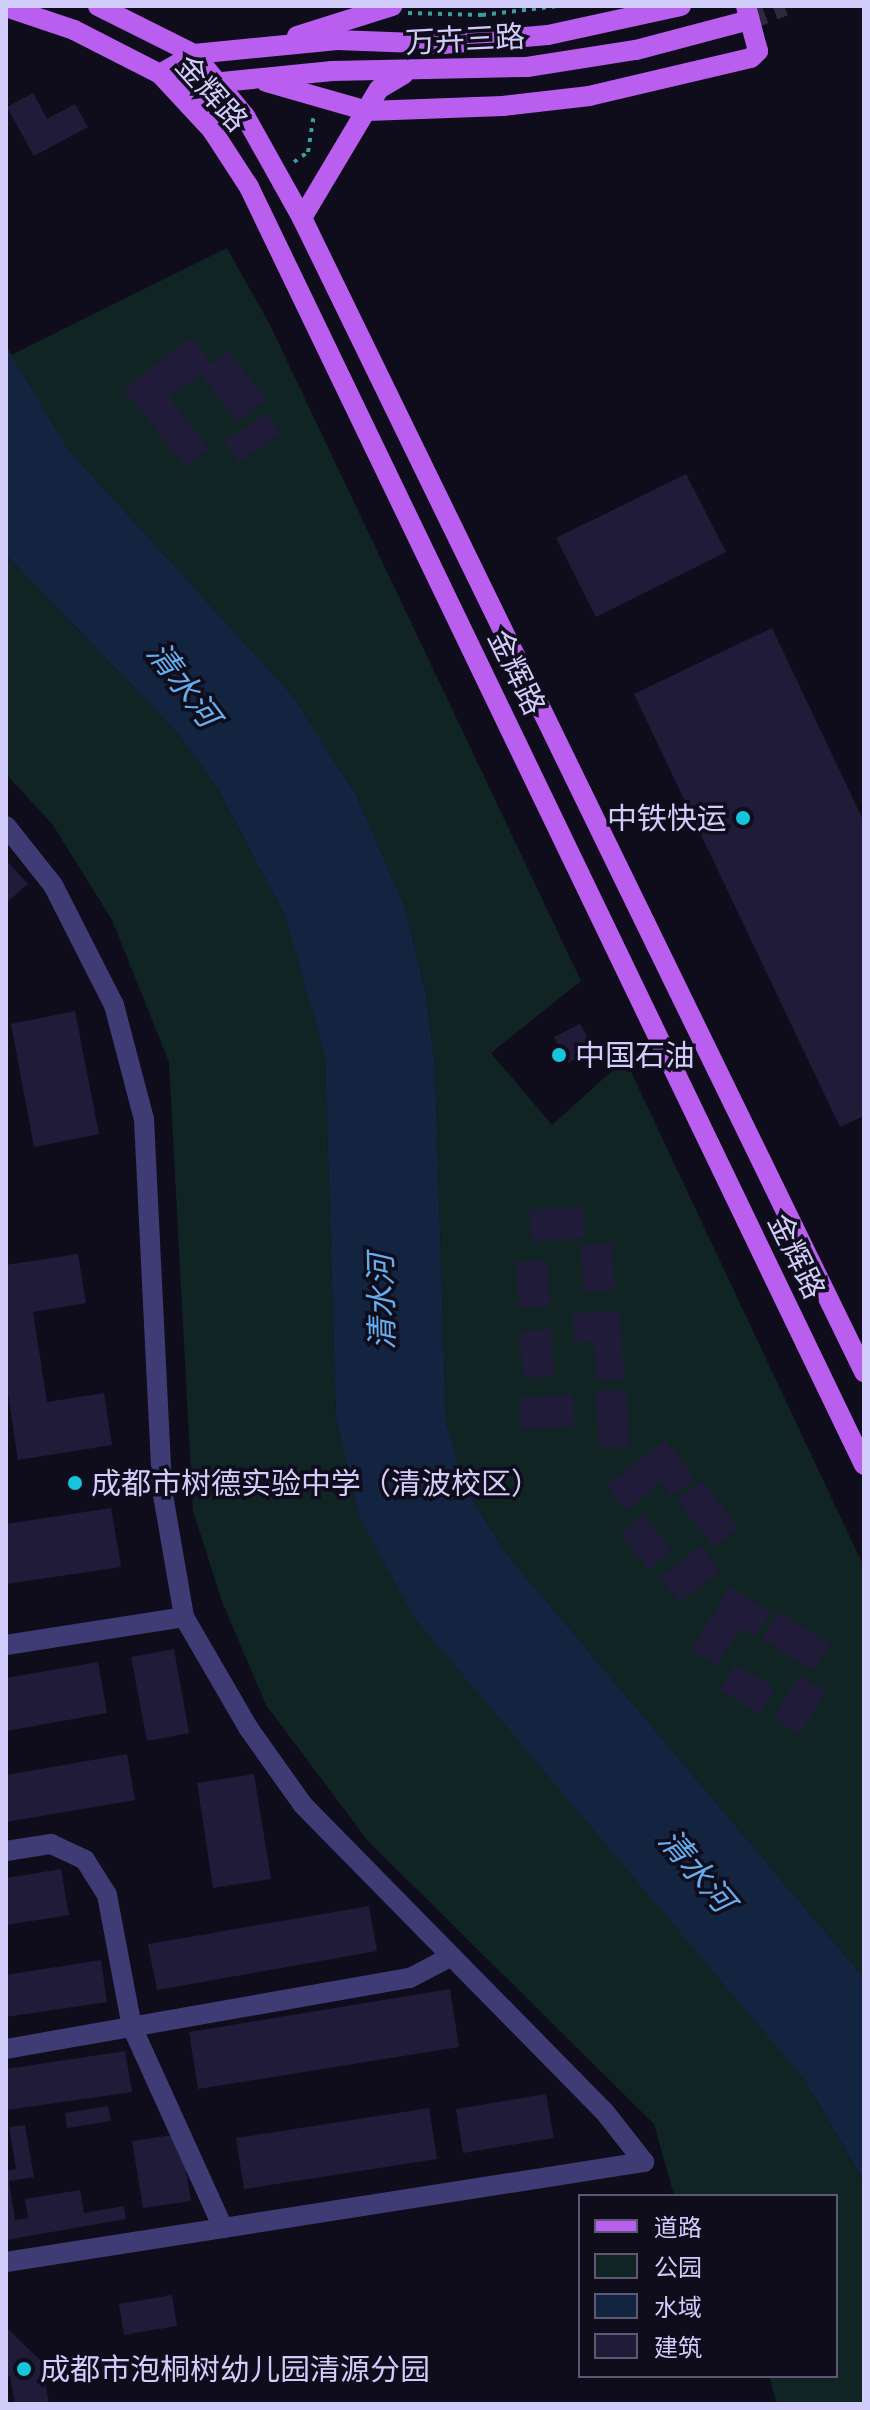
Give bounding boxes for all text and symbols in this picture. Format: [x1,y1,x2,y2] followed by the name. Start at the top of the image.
[404,18,526,60] street label: 万卉三路
[169,48,255,138] street label: 金辉路
[481,624,553,720] street label: 金辉路
[140,634,228,734] water label: 清水河
[607,800,727,836] place label: 中铁快运
[734,809,752,827] marker: 中铁快运
[575,1037,695,1073] place label: 中国石油
[550,1046,568,1064] marker: 中国石油
[761,1208,833,1304] street label: 金辉路
[361,1254,401,1350] water label: 清水河
[91,1465,541,1501] place label: 成都市树德实验中学（清波校区）
[66,1474,84,1492] marker: 成都市树德实验中学（清波校区）
[651,1821,743,1919] water label: 清水河
[578,2194,838,2378] legend
[654,2209,702,2245] text: 道路
[654,2249,702,2285] text: 公园
[654,2289,702,2325] text: 水域
[654,2329,702,2365] text: 建筑
[40,2351,430,2387] place label: 成都市泡桐树幼儿园清源分园
[15,2360,33,2378] marker: 成都市泡桐树幼儿园清源分园

